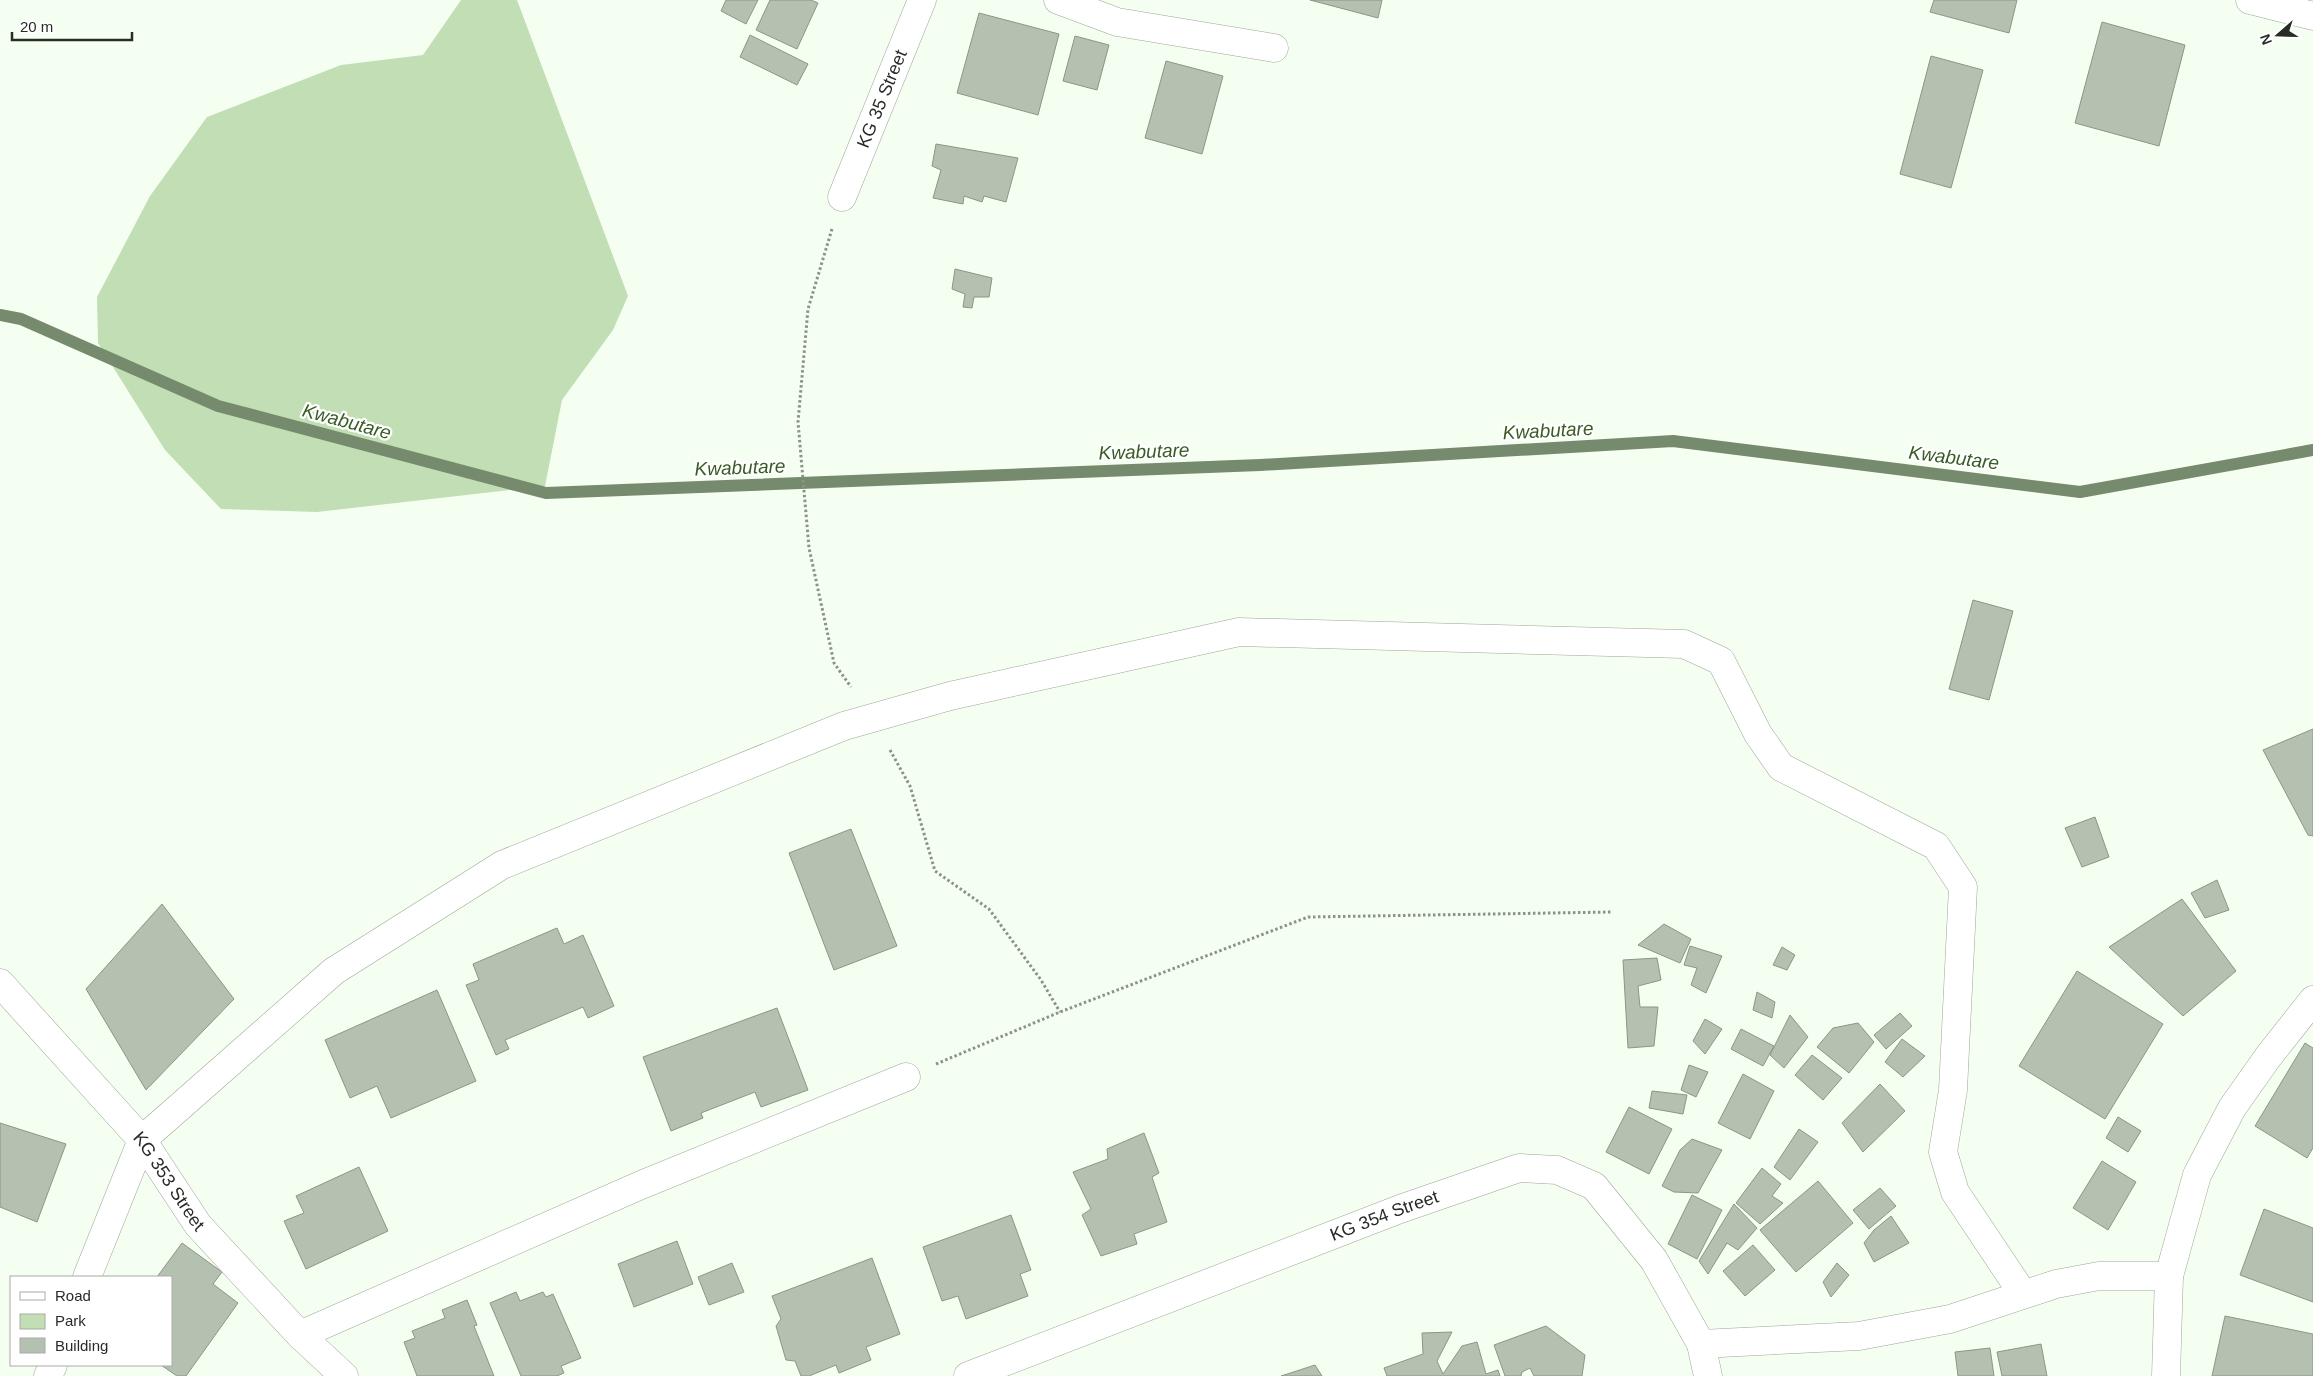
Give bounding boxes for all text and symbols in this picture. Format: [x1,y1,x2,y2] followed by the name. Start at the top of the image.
[12,10,132,42] scale bar
[2253,10,2303,60] north arrow
[20,18,53,35] text: 20 m
[2257,32,2275,47] text: N
[853,47,911,151] street label: KG 35 Street
[300,400,393,443] water label: Kwabutare
[1502,418,1594,443] water label: Kwabutare
[1098,439,1190,464] water label: Kwabutare
[1908,442,2000,473] water label: Kwabutare
[694,455,786,480] water label: Kwabutare
[129,1128,208,1235] street label: KG 353 Street
[1327,1187,1441,1245] street label: KG 354 Street
[10,1276,172,1366] legend
[55,1287,91,1304] text: Road
[55,1312,86,1329] text: Park
[55,1337,108,1354] text: Building

